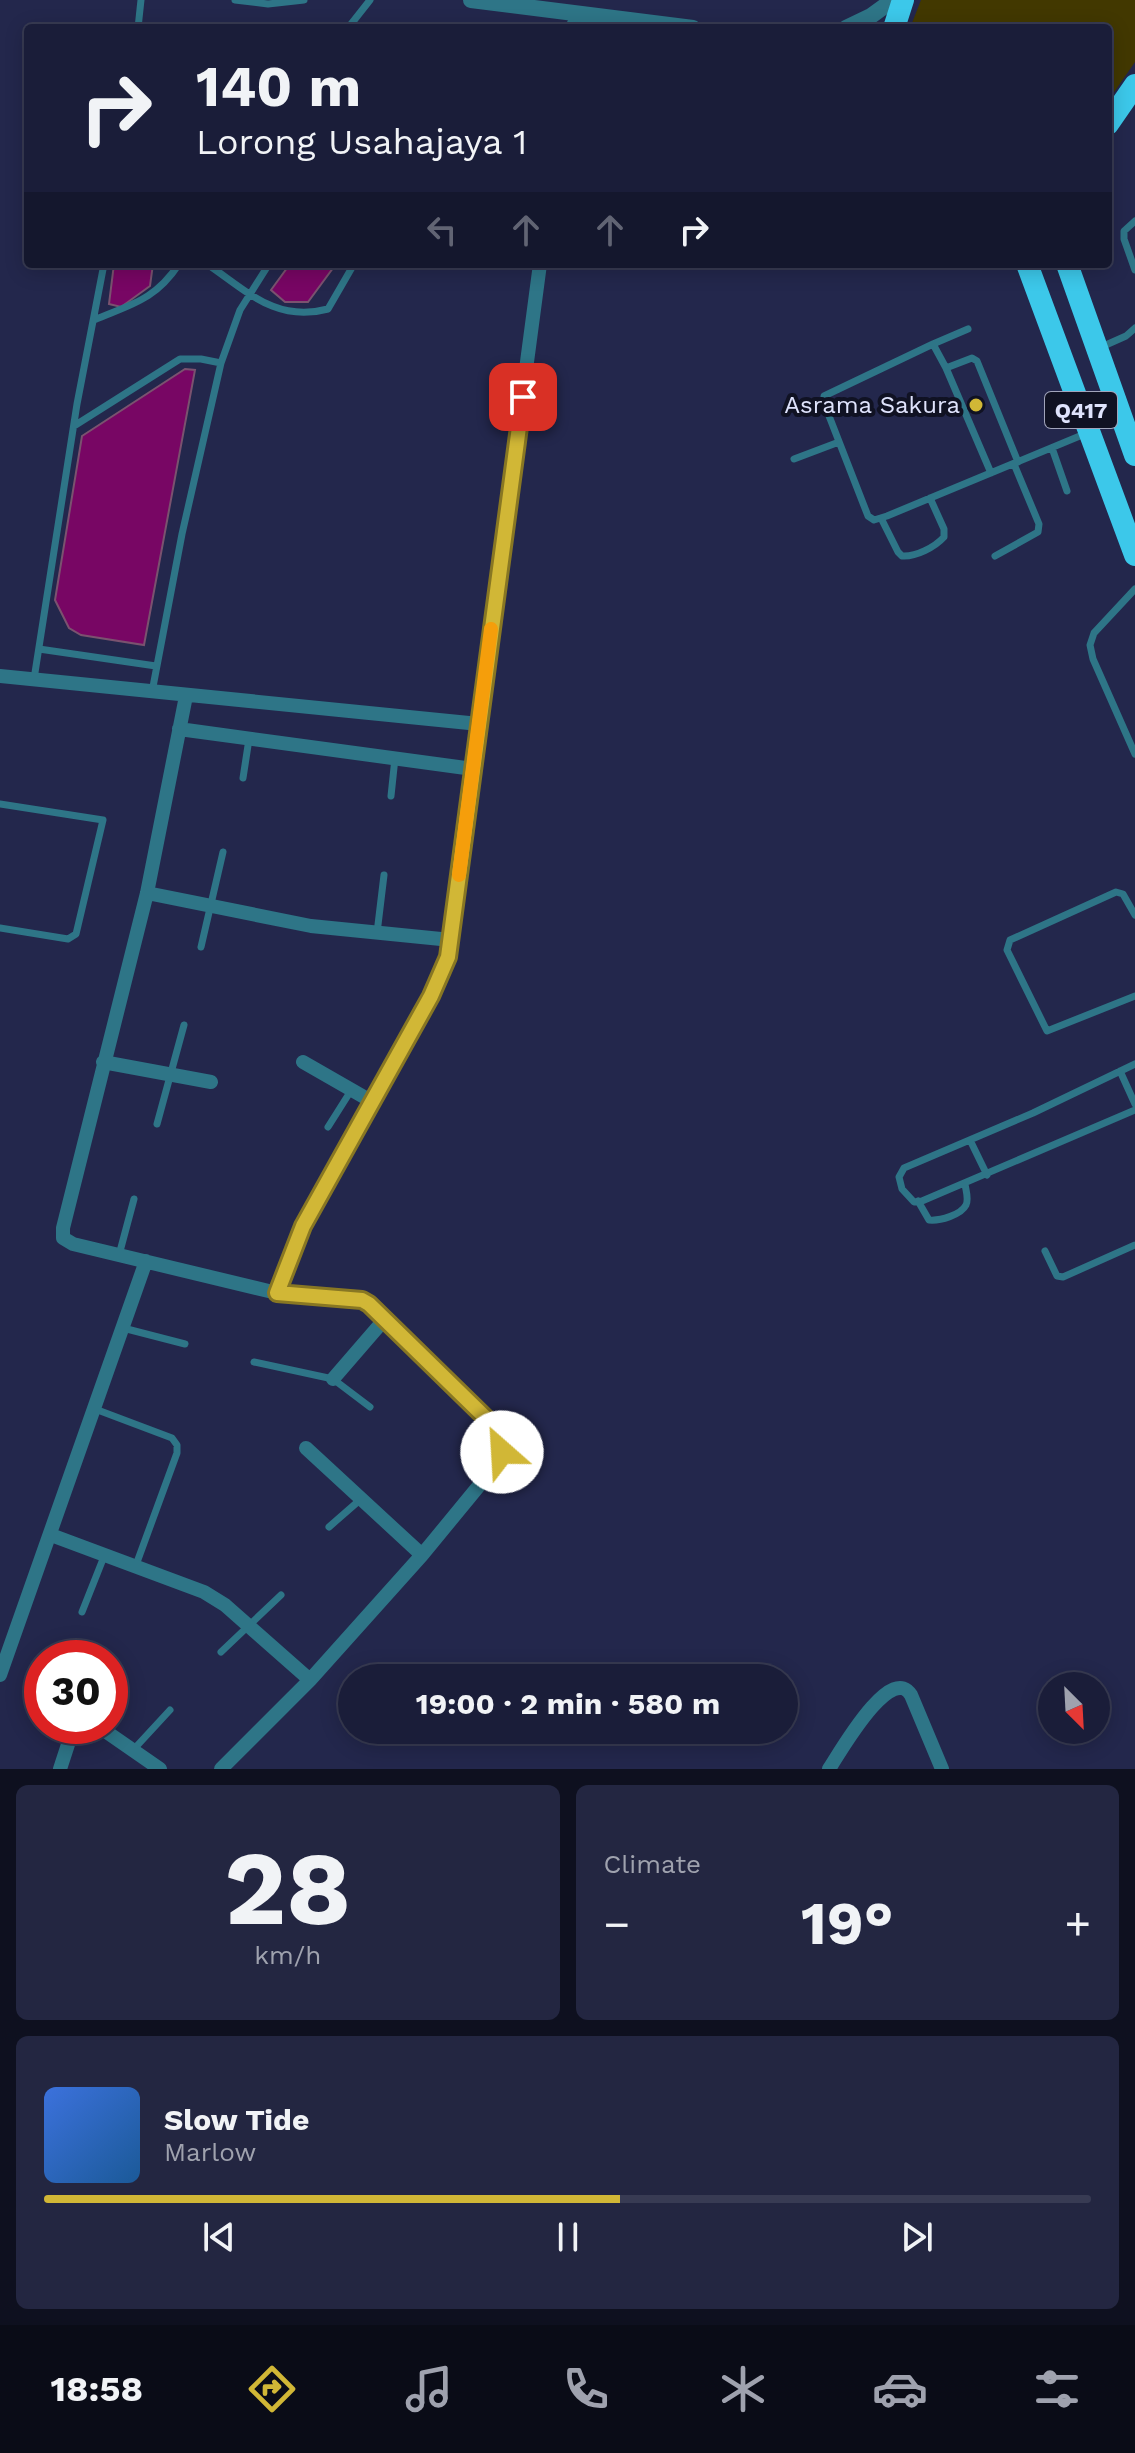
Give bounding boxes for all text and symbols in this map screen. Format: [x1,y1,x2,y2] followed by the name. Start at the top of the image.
[196,54,361,120] text: 140 m
[64,56,168,160] icon: right
[196,121,527,163] text: Lorong Usahajaya 1
[420,208,464,252] icon: left
[504,208,548,252] icon: ahead
[588,208,632,252] icon: ahead
[672,208,716,252] icon: right
[489,363,557,431] pin
[501,375,545,419] icon: arrive
[784,391,960,419] place label: Asrama Sakura
[1045,392,1117,428] road number: Q417
[967,396,985,414] marker: Asrama Sakura
[460,1410,544,1494] position arrow
[24,1640,128,1744] speed limit sign: 30
[1038,1672,1110,1744] north arrow
[1038,1672,1110,1744] map controls
[416,1686,720,1721] text: 19:00 · 2 min · 580 m
[224,1827,351,1949] text: 28
[604,1849,701,1879] text: Climate
[801,1888,894,1959] text: 19°
[604,1898,630,1950] text: −
[1064,1898,1091,1950] text: +
[254,1940,321,1970] text: km/h
[164,2102,309,2137] text: Slow Tide
[164,2137,256,2167] text: Marlow
[197,2215,241,2259] icon: previous
[546,2215,590,2259] icon: pause
[895,2215,939,2259] icon: next
[244,2361,300,2417] icon: directions
[401,2361,457,2417] icon: music
[558,2361,614,2417] icon: phone
[715,2361,771,2417] icon: climate
[872,2361,928,2417] icon: car
[1029,2361,1085,2417] icon: filters
[50,2368,143,2410] text: 18:58

